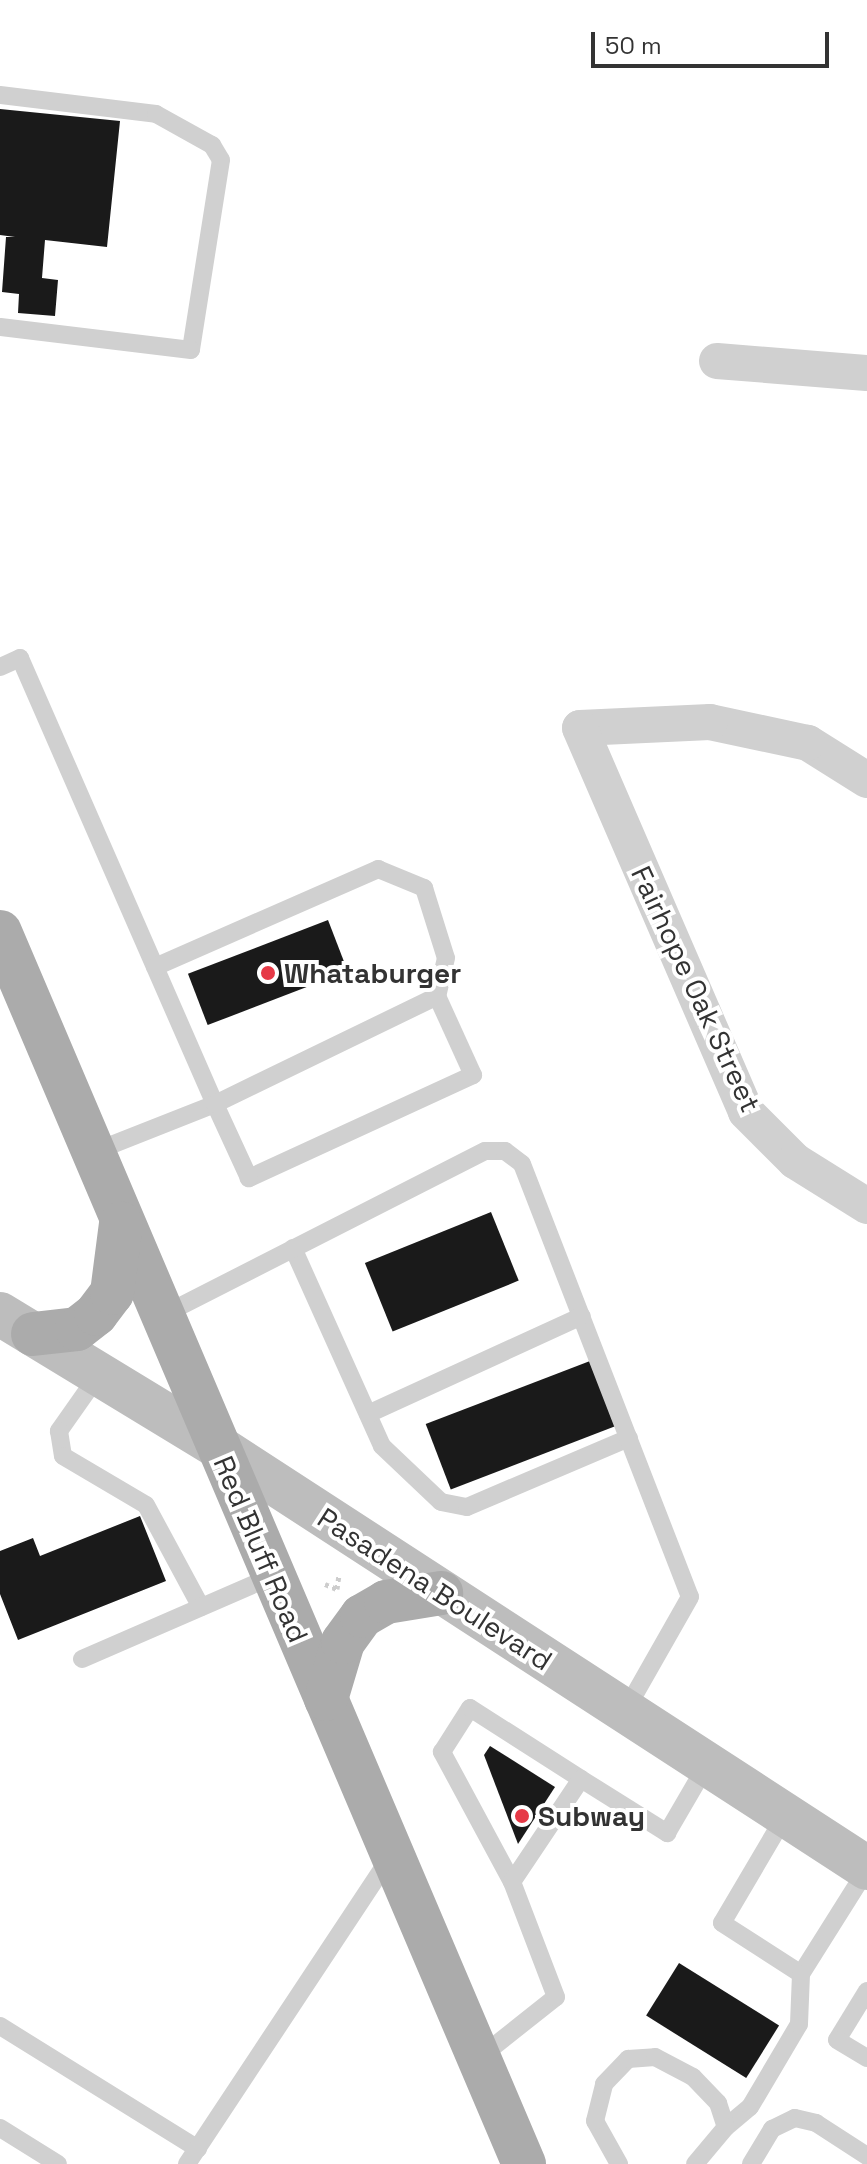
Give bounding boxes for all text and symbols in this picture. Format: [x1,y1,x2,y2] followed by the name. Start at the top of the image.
[595,16,833,66] scale bar
[605,30,662,61] text: 50 m
[624,861,768,1117] street label: Fairhope Oak Street
[284,956,461,990] place label: Whataburger
[259,964,277,982] marker: Whataburger
[207,1451,315,1647] street label: Red Bluff Road
[312,1501,558,1677] street label: Pasadena Boulevard
[538,1799,645,1833] place label: Subway
[513,1807,531,1825] marker: Subway

